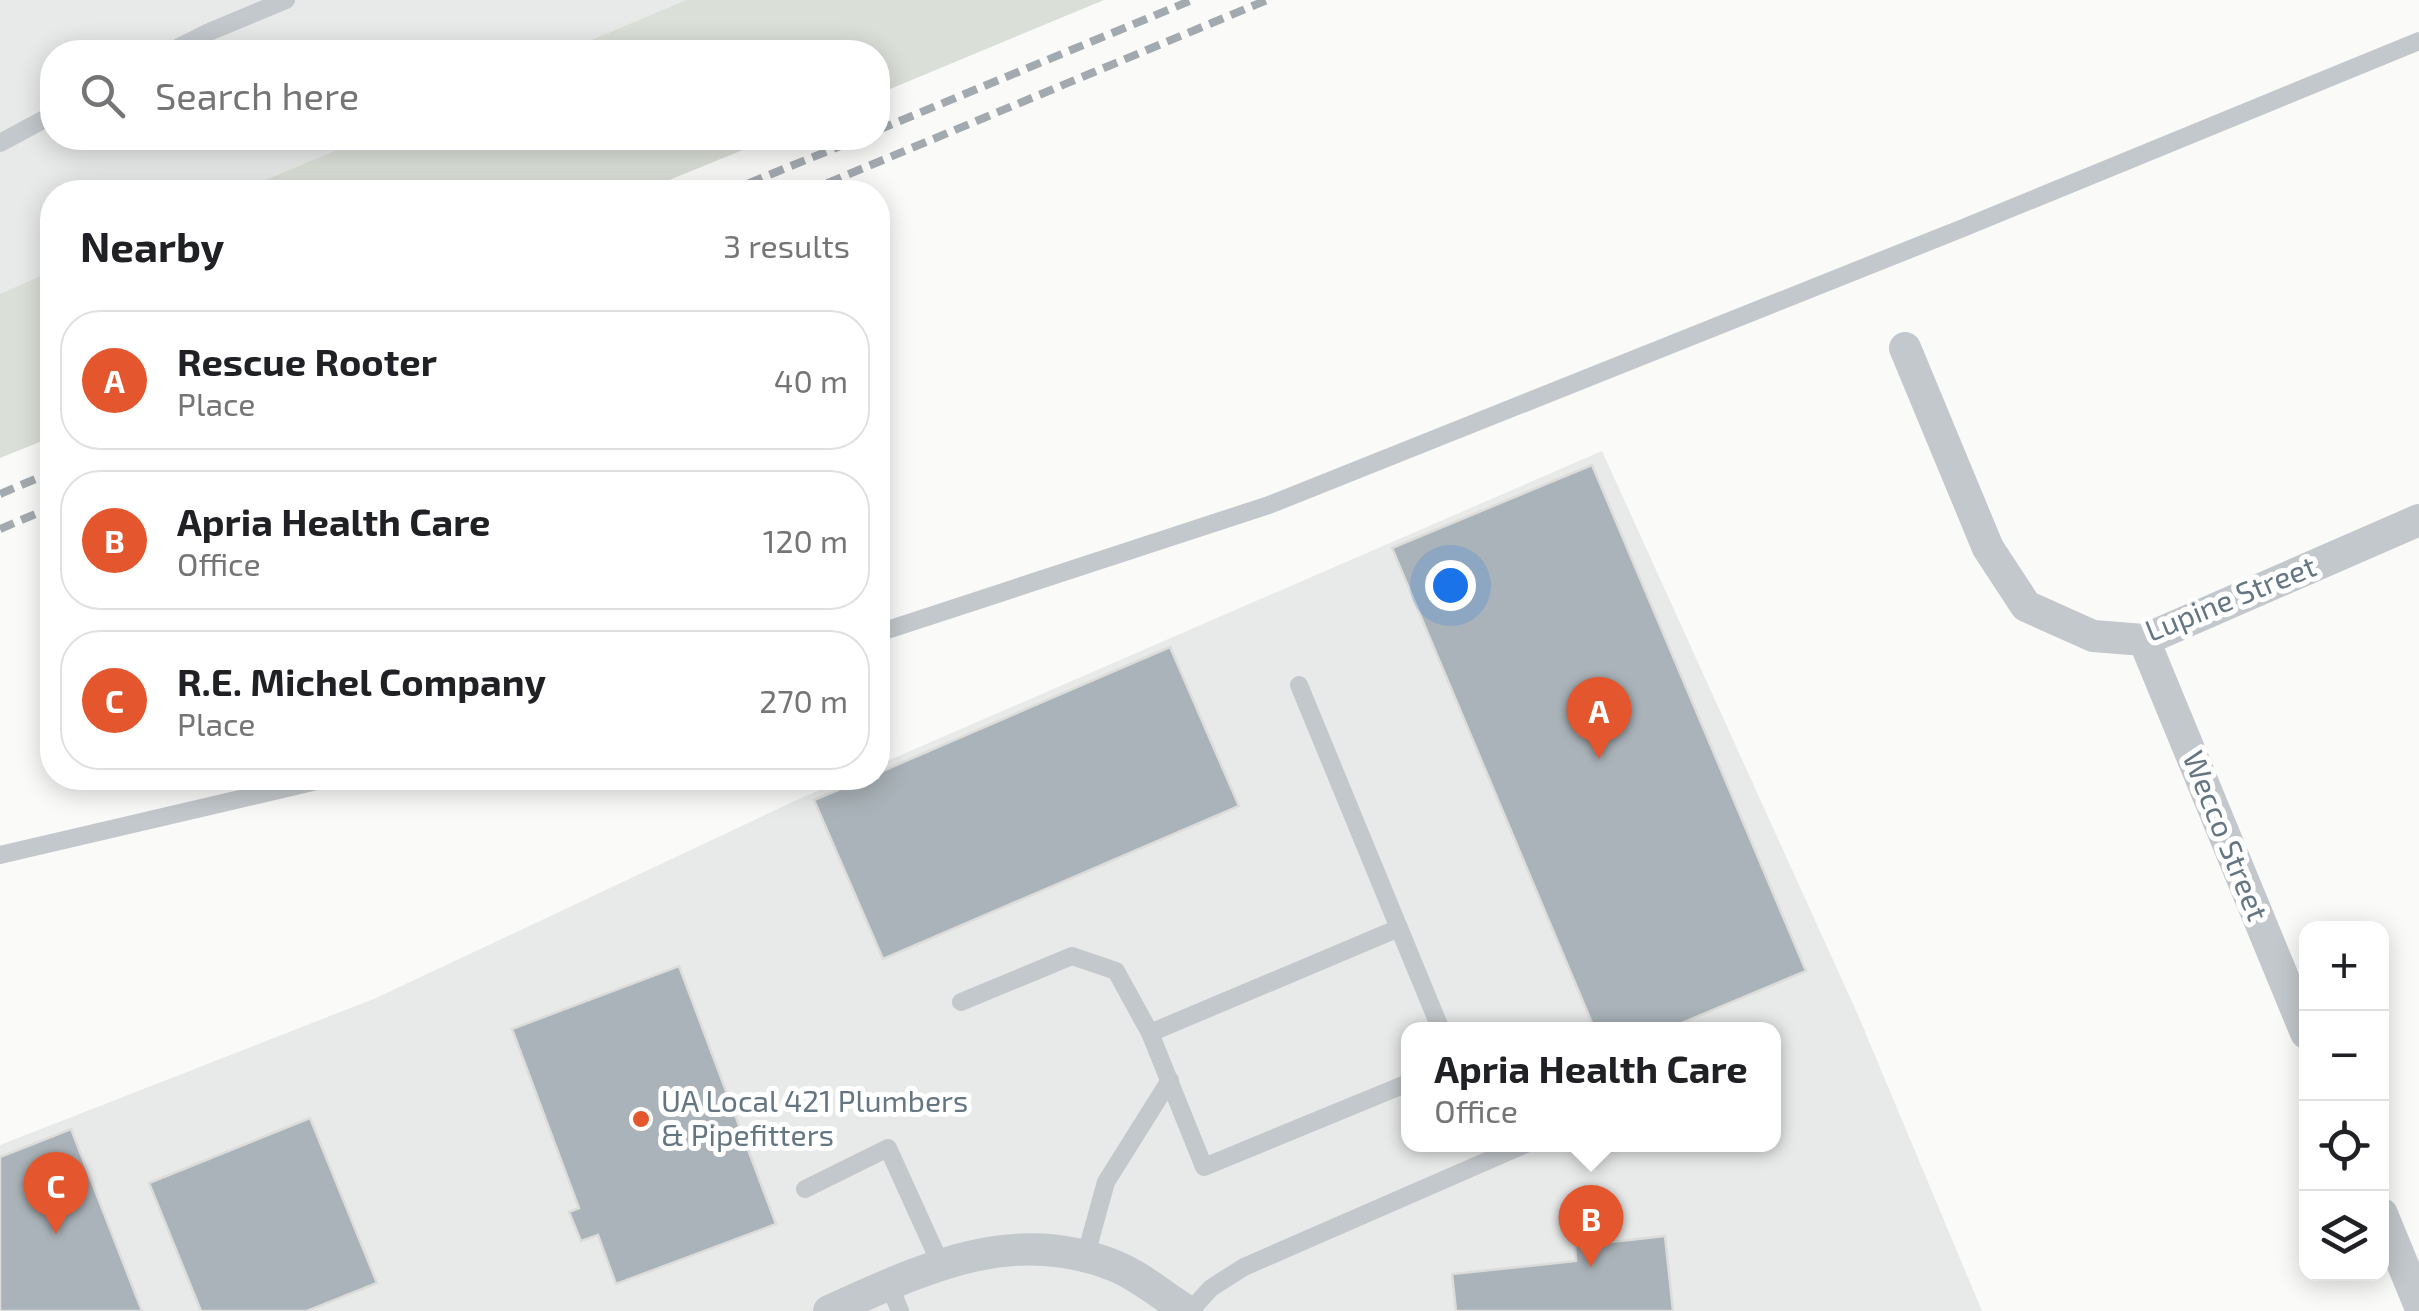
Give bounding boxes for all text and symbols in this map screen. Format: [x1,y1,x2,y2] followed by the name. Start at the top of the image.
[40,40,890,150] search box
[75,68,130,123] icon: search
[155,72,359,118] text: Search here
[80,220,224,270] text: Nearby
[723,226,850,264] text: 3 results
[177,338,437,384] text: Rescue Rooter
[104,361,125,399] text: A
[774,361,848,399] text: 40 m
[177,384,256,422] text: Place
[177,498,490,544] text: Apria Health Care
[104,521,125,559] text: B
[763,521,848,559] text: 120 m
[177,544,261,582] text: Office
[2140,547,2321,648] street label: Lupine Street
[1425,560,1476,611] your location
[177,658,546,704] text: R.E. Michel Company
[1566,676,1632,759] pin: A
[105,681,124,719] text: C
[759,681,848,719] text: 270 m
[177,704,256,742] text: Place
[2176,745,2277,925] street label: Wecco Street
[2299,921,2389,1281] map controls
[2299,921,2389,1011] button: +
[2299,1011,2389,1101] button: −
[1401,1022,1781,1152] popup
[1434,1045,1748,1091] text: Apria Health Care
[661,1082,968,1152] place label: UA Local 421 Plumbers & Pipefitters
[1434,1091,1518,1129] text: Office
[2299,1101,2389,1191] button: locate
[630,1108,652,1130] marker: UA Local 421 Plumbers & Pipefitters
[23,1152,88,1234] pin: C
[1558,1184,1624,1267] pin: B
[2299,1191,2389,1281] button: layers

